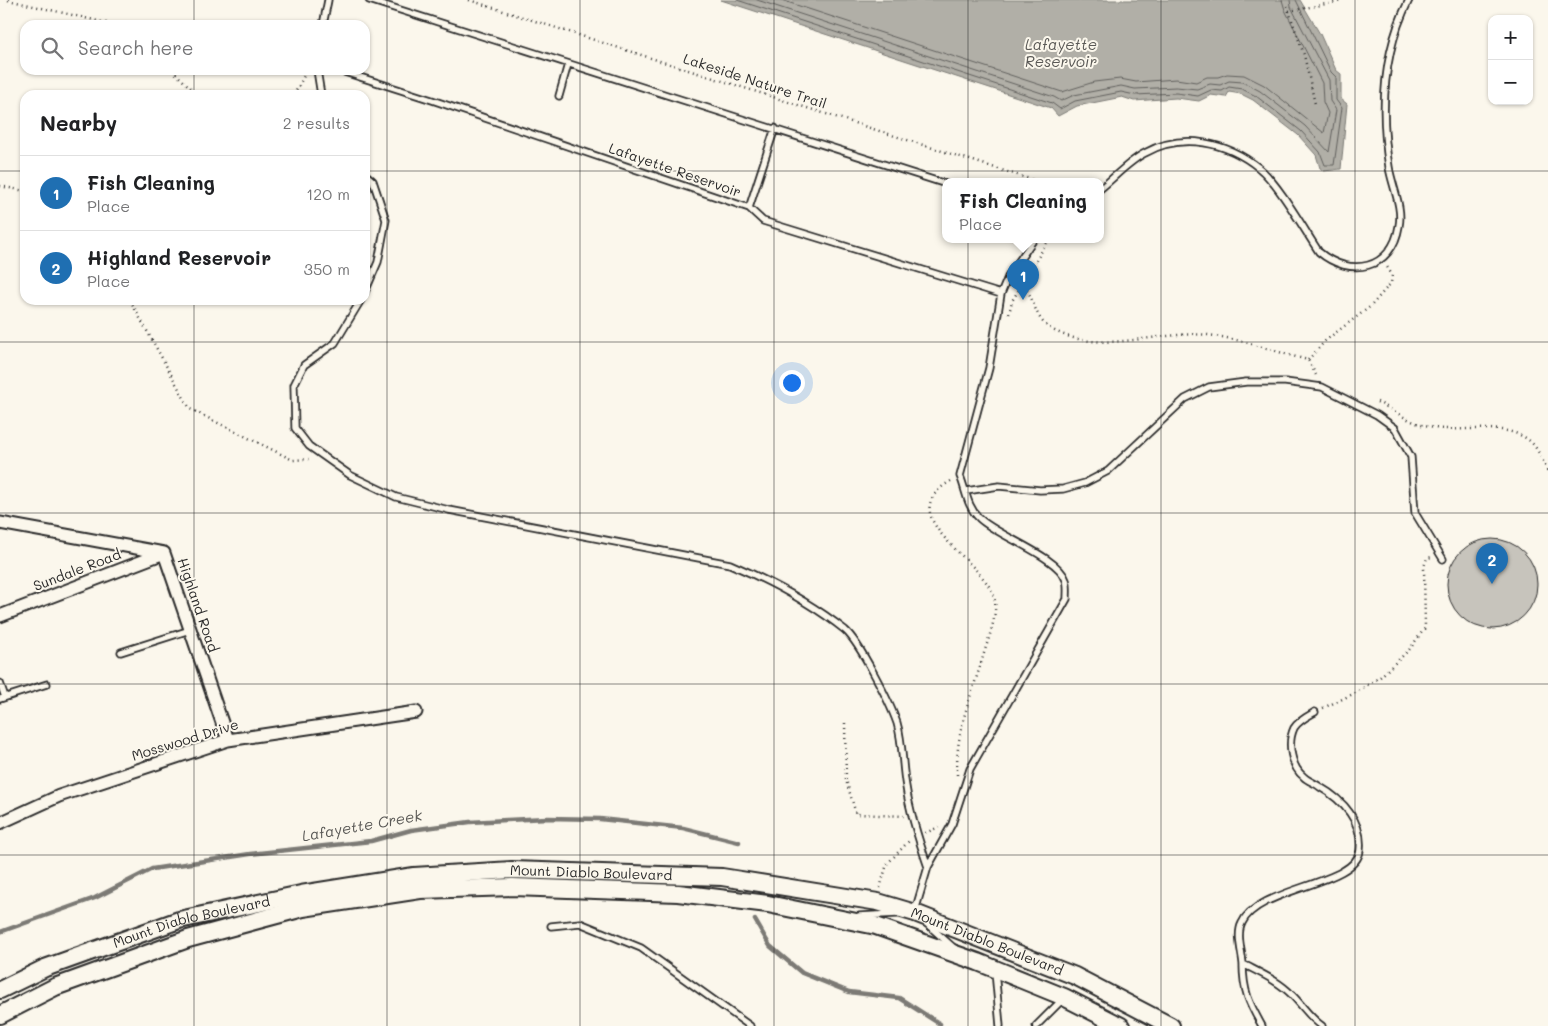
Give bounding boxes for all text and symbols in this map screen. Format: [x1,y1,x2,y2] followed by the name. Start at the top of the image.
[1488,15,1533,105] map controls
[1488,15,1533,60] button: +
[20,20,370,75] search box
[38,34,66,62] icon: search
[1025,34,1097,71] water label: Lafayette Reservoir
[78,35,194,60] text: Search here
[681,48,829,113] street label: Lakeside Nature Trail
[1488,60,1533,105] button: −
[40,109,117,136] text: Nearby
[283,112,350,133] text: 2 results
[606,138,744,201] street label: Lafayette Reservoir
[87,170,215,195] text: Fish Cleaning
[942,178,1104,243] popup
[52,183,60,204] text: 1
[306,183,350,204] text: 120 m
[959,188,1087,213] text: Fish Cleaning
[87,195,130,216] text: Place
[959,213,1002,234] text: Place
[87,245,271,270] text: Highland Reservoir
[52,258,60,279] text: 2
[304,258,350,279] text: 350 m
[1007,259,1039,300] pin: 1
[87,270,130,291] text: Place
[779,370,805,396] your location
[1476,543,1508,584] pin: 2
[30,544,123,595] street label: Sundale Road
[173,555,224,655] street label: Highland Road
[129,714,241,765] street label: Mosswood Drive
[300,804,424,845] water label: Lafayette Creek
[510,860,673,884] street label: Mount Diablo Boulevard
[110,891,272,952] street label: Mount Diablo Boulevard
[908,902,1066,980] street label: Mount Diablo Boulevard

